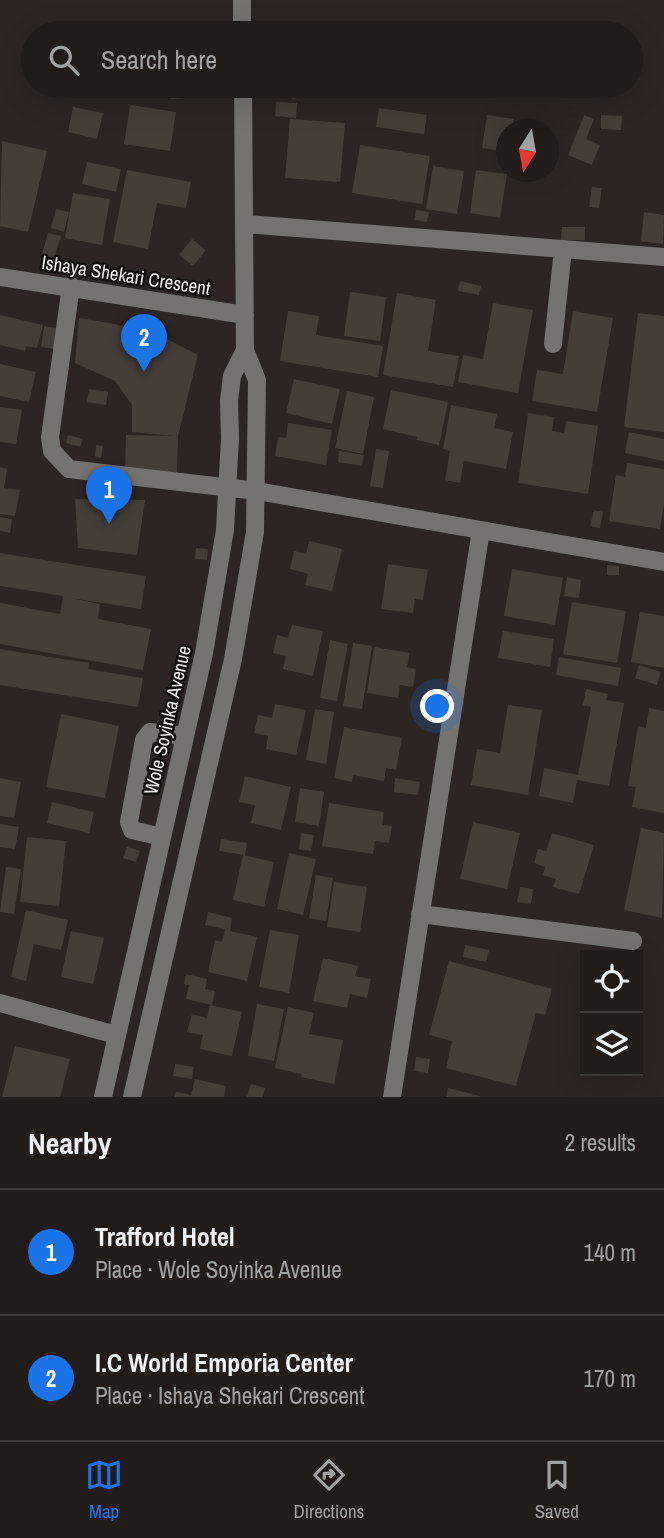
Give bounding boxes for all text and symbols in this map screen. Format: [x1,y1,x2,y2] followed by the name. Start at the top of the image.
[21,21,643,98] search box
[45,41,83,79] icon: search
[101,42,217,77] text: Search here
[496,119,559,182] north arrow
[40,249,213,301] street label: Ishaya Shekari Crescent
[121,314,167,372] pin: 2
[86,466,132,524] pin: 1
[137,643,197,797] street label: Wole Soyinka Avenue
[420,689,454,723] your location
[580,950,643,1076] map controls
[580,950,643,1013] button: locate
[580,1013,643,1076] button: layers
[28,1123,111,1163] text: Nearby
[565,1127,636,1158] text: 2 results
[95,1219,235,1254] text: Trafford Hotel
[46,1237,56,1268] text: 1
[584,1237,636,1268] text: 140 m
[95,1254,342,1285] text: Place · Wole Soyinka Avenue
[95,1345,353,1380] text: I.C World Emporia Center
[46,1363,56,1394] text: 2
[584,1363,636,1394] text: 170 m
[95,1380,364,1411] text: Place · Ishaya Shekari Crescent
[85,1456,123,1524] tab: Map
[293,1456,364,1524] tab: Directions
[535,1456,579,1524] tab: Saved

